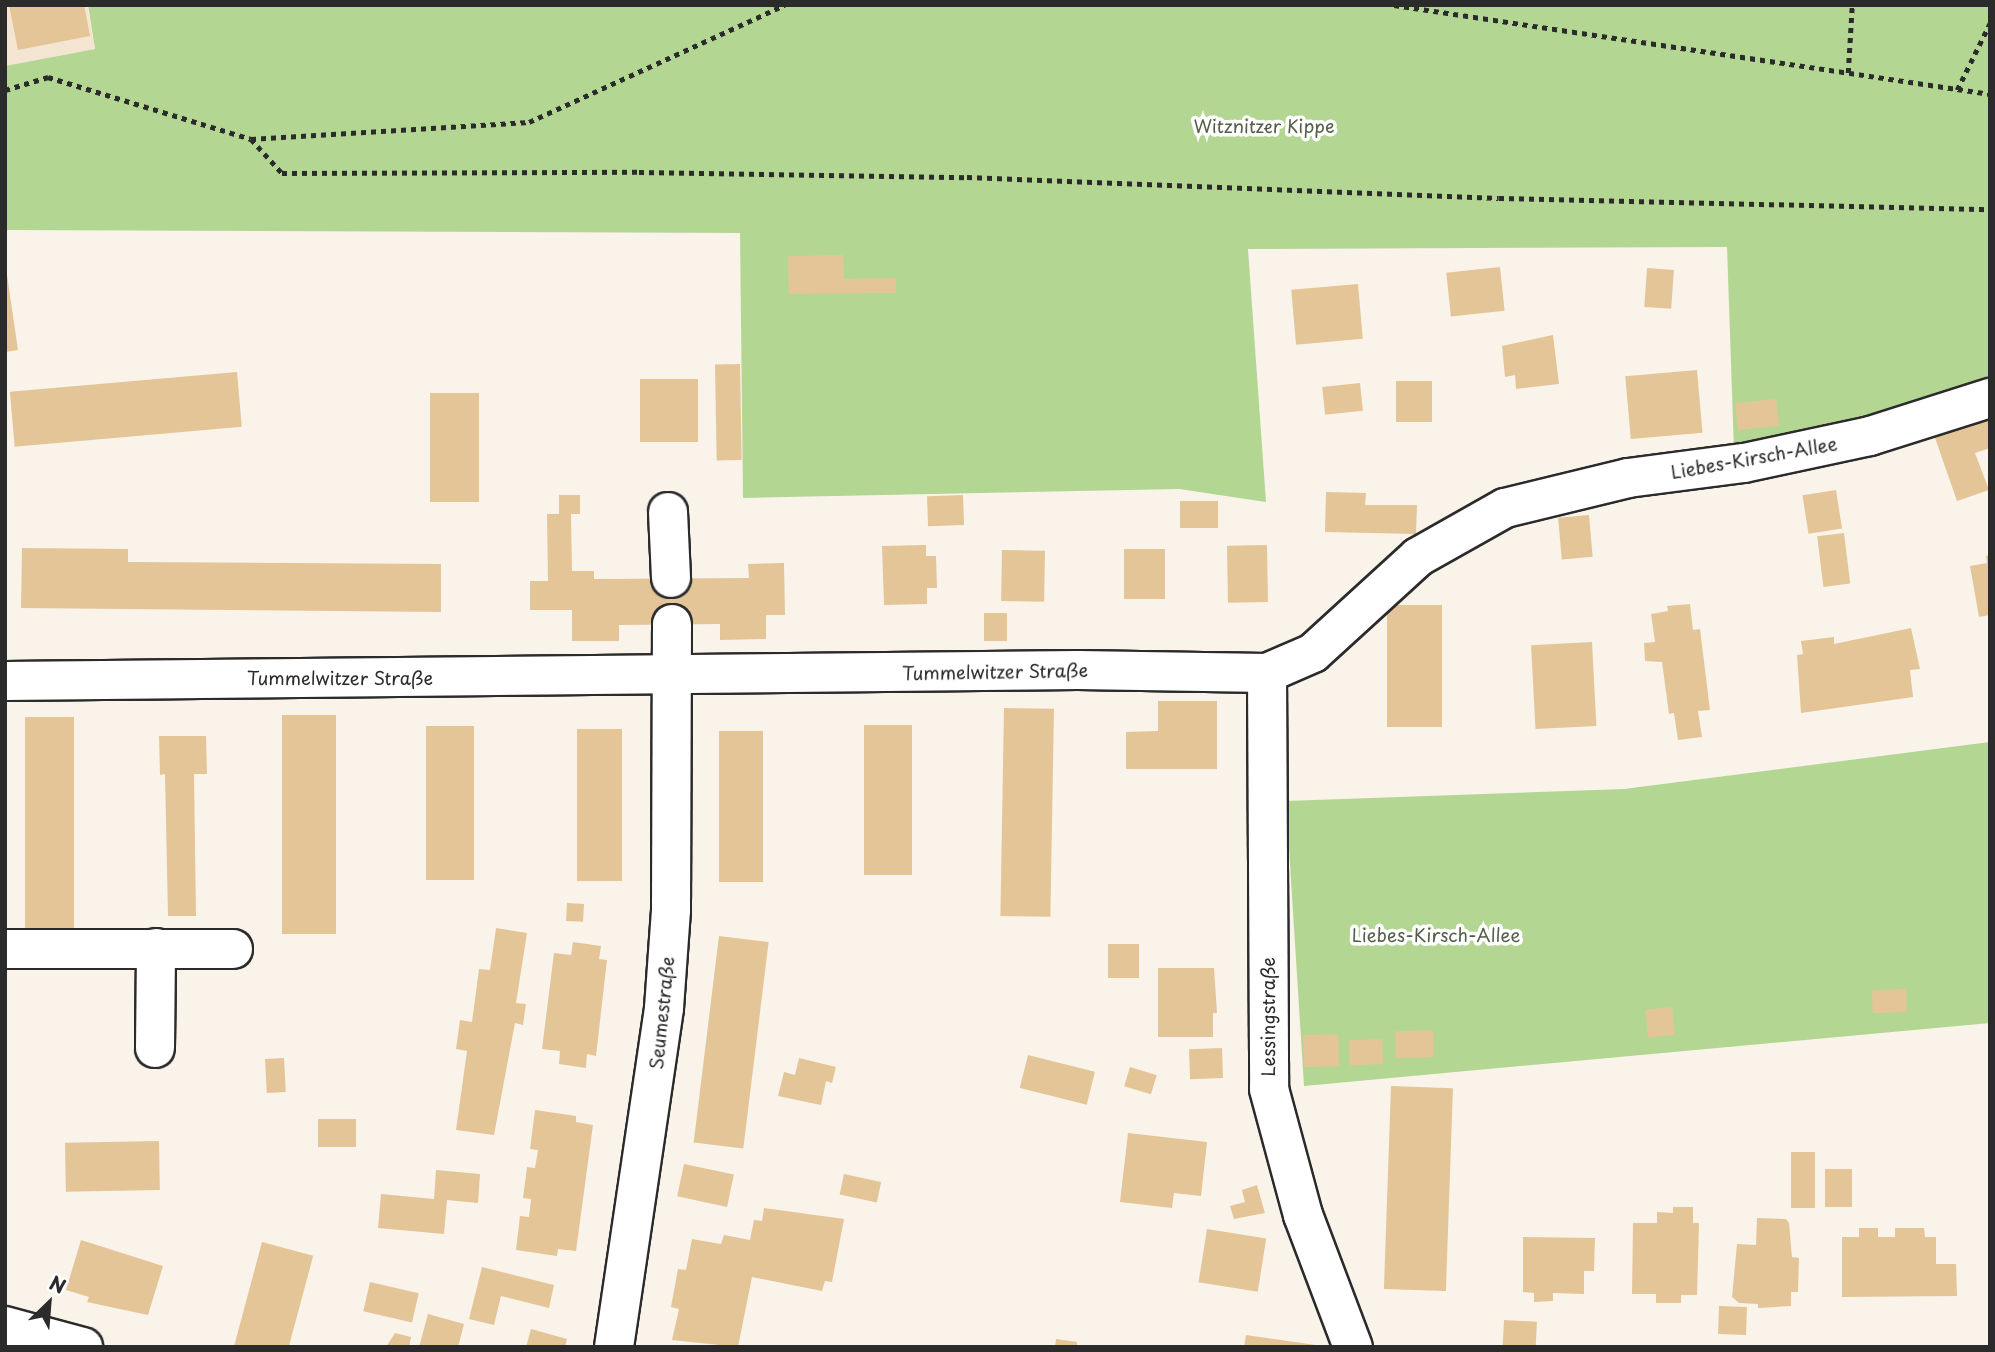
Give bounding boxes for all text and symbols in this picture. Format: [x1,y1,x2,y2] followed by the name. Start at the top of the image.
[1193,115,1335,137] park label: Witznitzer Kippe
[1669,433,1839,483] street label: Liebes-Kirsch-Allee
[902,660,1088,684] street label: Tummelwitzer Straße
[247,667,433,689] street label: Tummelwitzer Straße
[1352,924,1520,946] park label: Liebes-Kirsch-Allee
[645,955,679,1071] street label: Seumestraße
[1257,957,1279,1077] street label: Lessingstraße
[14,1268,84,1338] north arrow
[45,1268,71,1300] text: N

